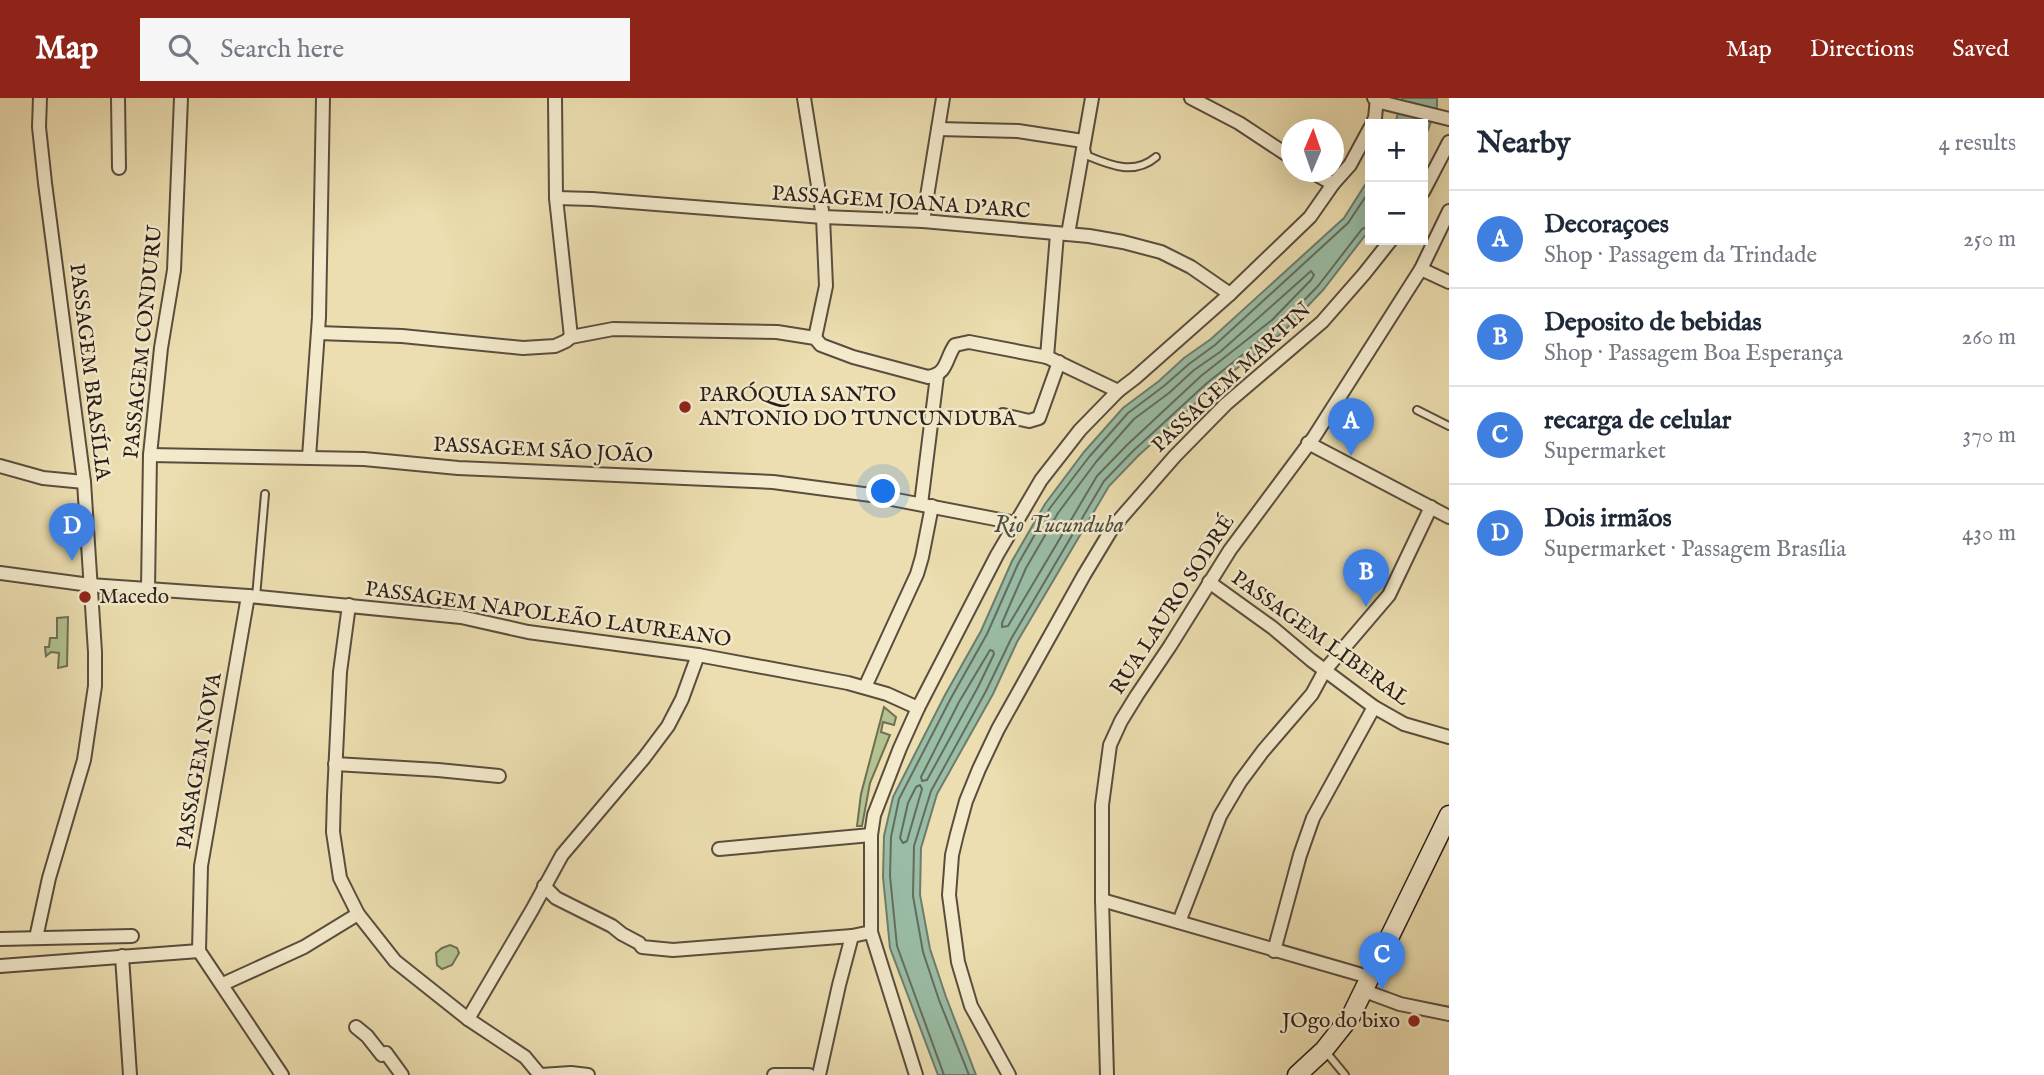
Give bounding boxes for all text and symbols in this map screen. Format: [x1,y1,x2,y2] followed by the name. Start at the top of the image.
[140,18,630,81] search box
[35,28,98,70] text: Map
[164,30,202,68] icon: search
[220,33,344,66] text: Search here
[1726,34,1772,65] text: Map
[1810,34,1914,65] text: Directions
[1952,34,2009,65] text: Saved
[1281,119,1344,182] north arrow
[1365,119,1428,245] map controls
[1365,119,1428,182] button: +
[1477,125,1570,163] text: Nearby
[1938,129,2016,158] text: 4 results
[771,180,1031,226] street label: PASSAGEM JOANA D’ARC
[1365,182,1428,245] button: −
[1544,208,1669,241] text: Decoraçoes
[118,224,170,460] street label: PASSAGEM CONDURU
[1492,225,1508,254] text: A
[1963,225,2016,254] text: 250 m
[1544,241,1817,270] text: Shop · Passagem da Trindade
[62,262,117,483] street label: PASSAGEM BRASÍLIA
[1146,297,1318,459] street label: PASSAGEM MARTIN
[1544,306,1762,339] text: Deposito de bebidas
[1492,323,1508,352] text: B
[1961,323,2016,352] text: 260 m
[1544,339,1843,368] text: Shop · Passagem Boa Esperança
[698,381,1017,433] place label: PARÓQUIA SANTO ANTONIO DO TUNCUNDUBA
[1328,398,1374,456] pin: A
[677,399,693,415] marker: PARÓQUIA SANTO ANTONIO DO TUNCUNDUBA
[1544,404,1731,437] text: recarga de celular
[1492,421,1508,450] text: C
[1963,421,2016,450] text: 370 m
[432,431,654,470] street label: PASSAGEM SÃO JOÃO
[1544,437,1666,466] text: Supermarket
[866,474,900,508] your location
[1544,502,1672,535] text: Dois irmãos
[49,503,95,561] pin: D
[1104,509,1241,700] street label: RUA LAURO SODRÉ
[994,511,1124,540] water label: Rio Tucunduba
[1491,519,1509,548] text: D
[1962,519,2016,548] text: 430 m
[1544,535,1846,564] text: Supermarket · Passagem Brasília
[1343,549,1389,607] pin: B
[1226,566,1414,712] street label: PASSAGEM LIBERAL
[363,575,733,654] street label: PASSAGEM NAPOLEÃO LAUREANO
[99,584,169,611] place label: Macedo
[77,589,93,605] marker: Macedo
[171,670,229,851] street label: PASSAGEM NOVA
[1359,932,1405,990] pin: C
[1280,1008,1400,1035] place label: JOgo do bixo
[1406,1013,1422,1029] marker: JOgo do bixo

